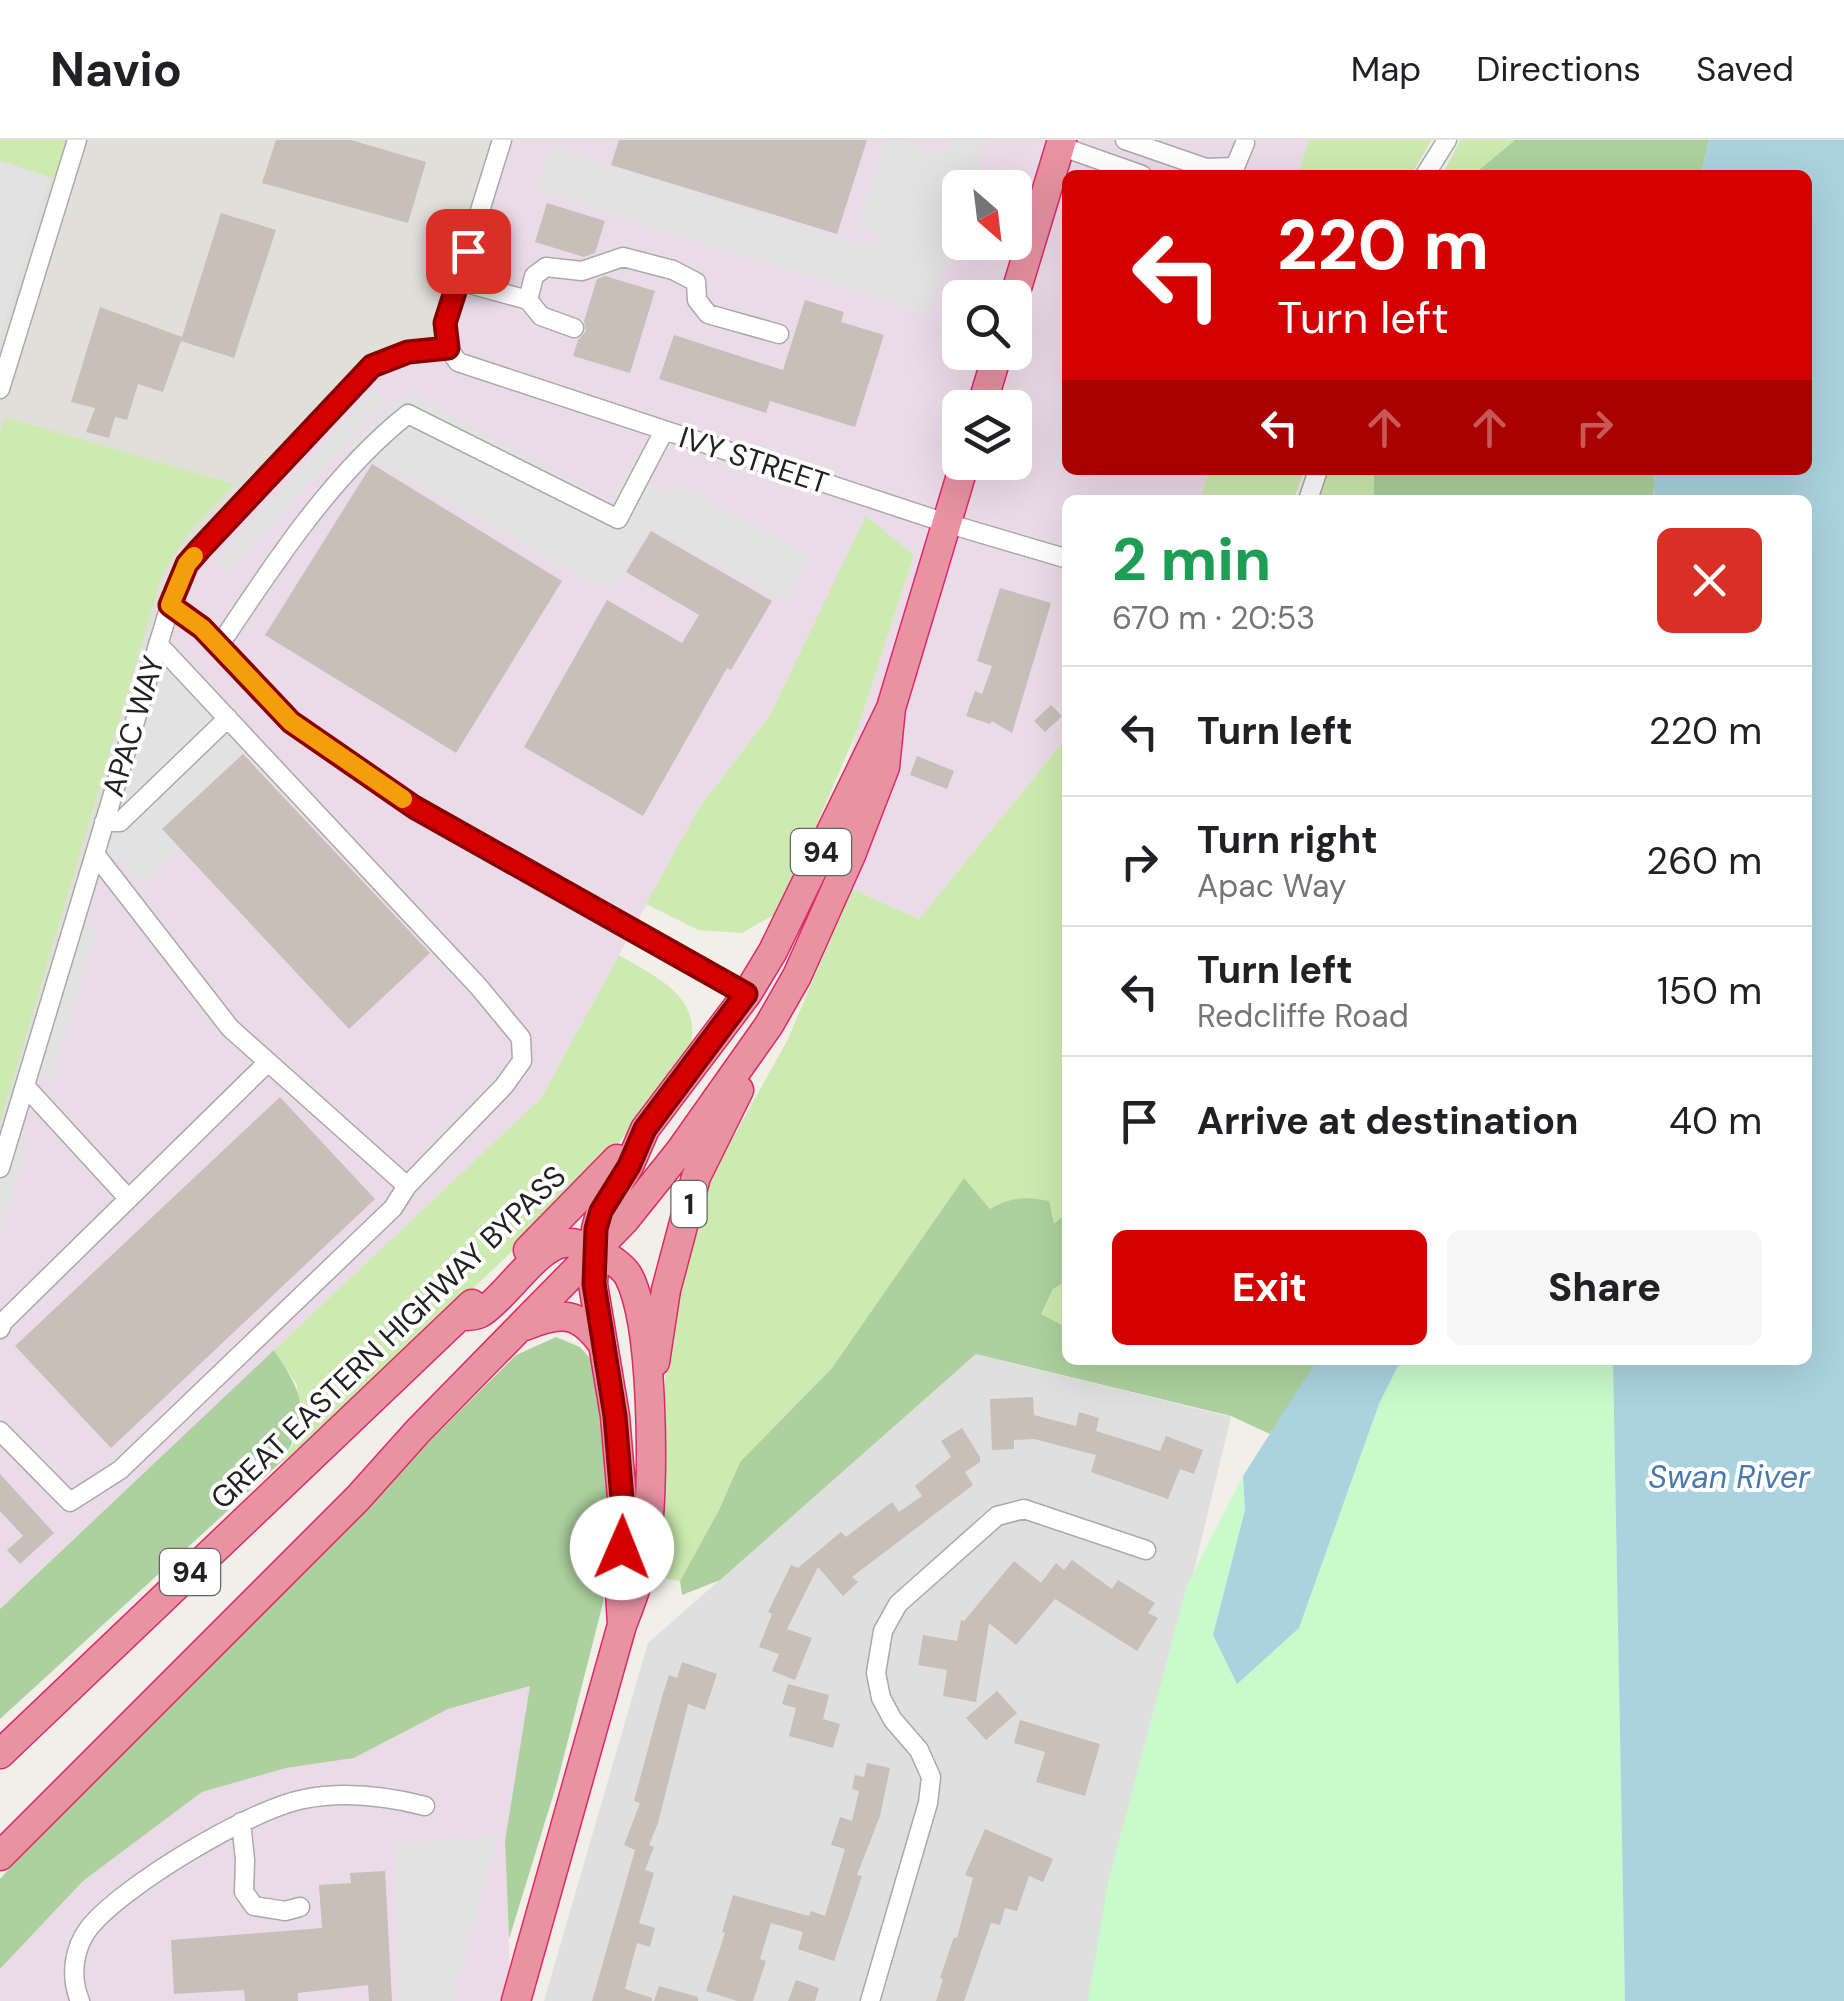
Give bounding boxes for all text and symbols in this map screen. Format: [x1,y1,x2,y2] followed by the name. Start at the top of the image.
[50,38,182,101] text: Navio
[1351,46,1421,92] text: Map
[1476,46,1641,92] text: Directions
[1696,46,1794,92] text: Saved
[942,170,1032,260] north arrow
[942,170,1032,480] map controls
[1277,200,1489,291] text: 220 m
[426,209,511,294] pin
[1112,210,1242,340] icon: left
[441,224,496,279] icon: arrive
[942,280,1032,370] button: search
[1277,288,1449,347] text: Turn left
[942,390,1032,480] button: layers
[1252,400,1307,455] icon: left
[1357,400,1412,455] icon: ahead
[1462,400,1517,455] icon: ahead
[1567,400,1622,455] icon: right
[674,418,834,502] street label: IVY STREET
[1112,520,1271,599] text: 2 min
[1657,528,1762,633] button: close
[1112,597,1315,639] text: 670 m · 20:53
[93,651,173,801] street label: APAC WAY
[1112,704,1167,759] icon: left
[1197,706,1353,756] text: Turn left
[1649,706,1762,756] text: 220 m
[1197,815,1378,865] text: Turn right
[791,829,851,875] road number: 94
[1112,834,1167,889] icon: right
[1646,836,1762,886] text: 260 m
[1197,865,1347,907] text: Apac Way
[1197,945,1353,995] text: Turn left
[1112,964,1167,1019] icon: left
[1657,966,1762,1016] text: 150 m
[1197,995,1409,1037] text: Redcliffe Road
[1112,1094,1167,1149] icon: arrive
[1197,1096,1579,1146] text: Arrive at destination
[1669,1096,1762,1146] text: 40 m
[202,1157,574,1517] street label: GREAT EASTERN HIGHWAY BYPASS
[672,1181,706,1227] road number: 1
[1112,1230,1427,1345] button: Exit
[1447,1230,1762,1345] button: Share
[1648,1456,1811,1498] water label: Swan River
[570,1496,674,1600] position arrow
[160,1549,220,1595] road number: 94

